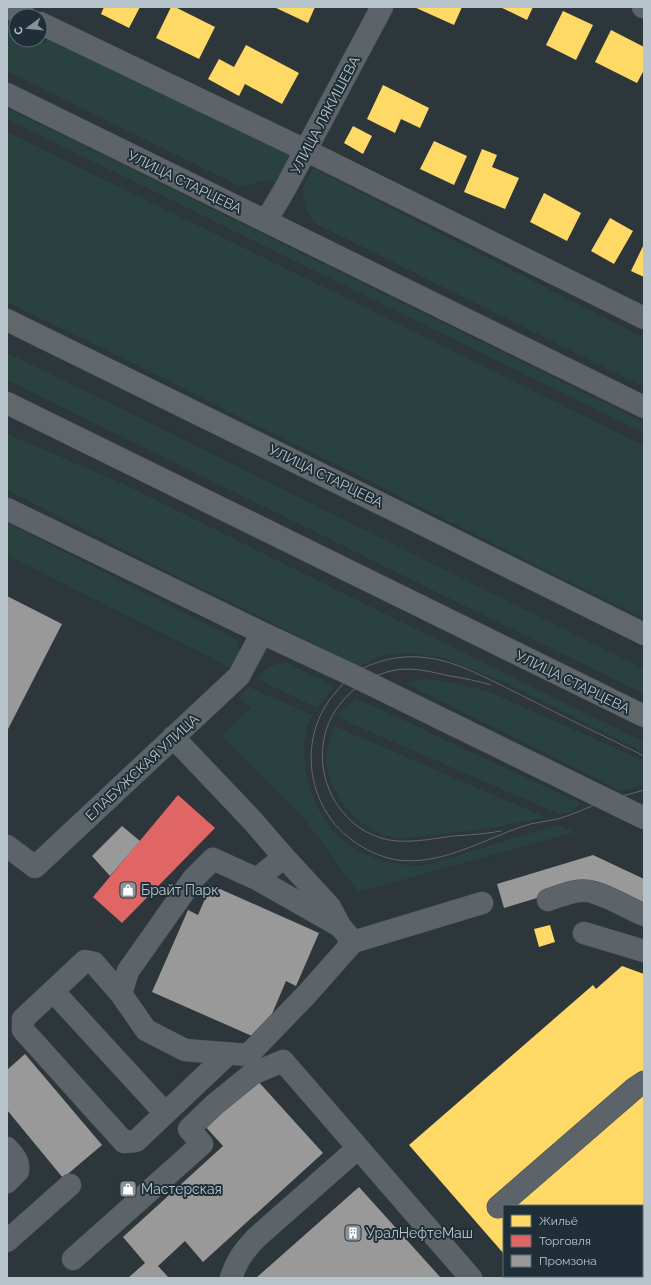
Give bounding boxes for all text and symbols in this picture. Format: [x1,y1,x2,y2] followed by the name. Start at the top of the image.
[8,8,48,48] north arrow
[11,25,26,36] text: С
[287,53,363,177] street label: УЛИЦА ЛЯКИШЕВА
[125,147,245,217] street label: УЛИЦА СТАРЦЕВА
[266,441,386,511] street label: УЛИЦА СТАРЦЕВА
[513,647,633,717] street label: УЛИЦА СТАРЦЕВА
[82,710,202,824] street label: ЕЛАБУЖСКАЯ УЛИЦА
[118,880,138,900] shop icon: Брайт Парк
[141,882,219,898] place label: Брайт Парк
[118,1179,138,1199] shop icon: Мастерская
[141,1181,222,1197] place label: Мастерская
[503,1205,643,1277] legend
[539,1214,578,1228] text: Жильё
[343,1223,363,1243] building icon: УралНефтеМаш
[366,1225,473,1241] place label: УралНефтеМаш
[539,1234,591,1248] text: Торговля
[539,1254,597,1268] text: Промзона

